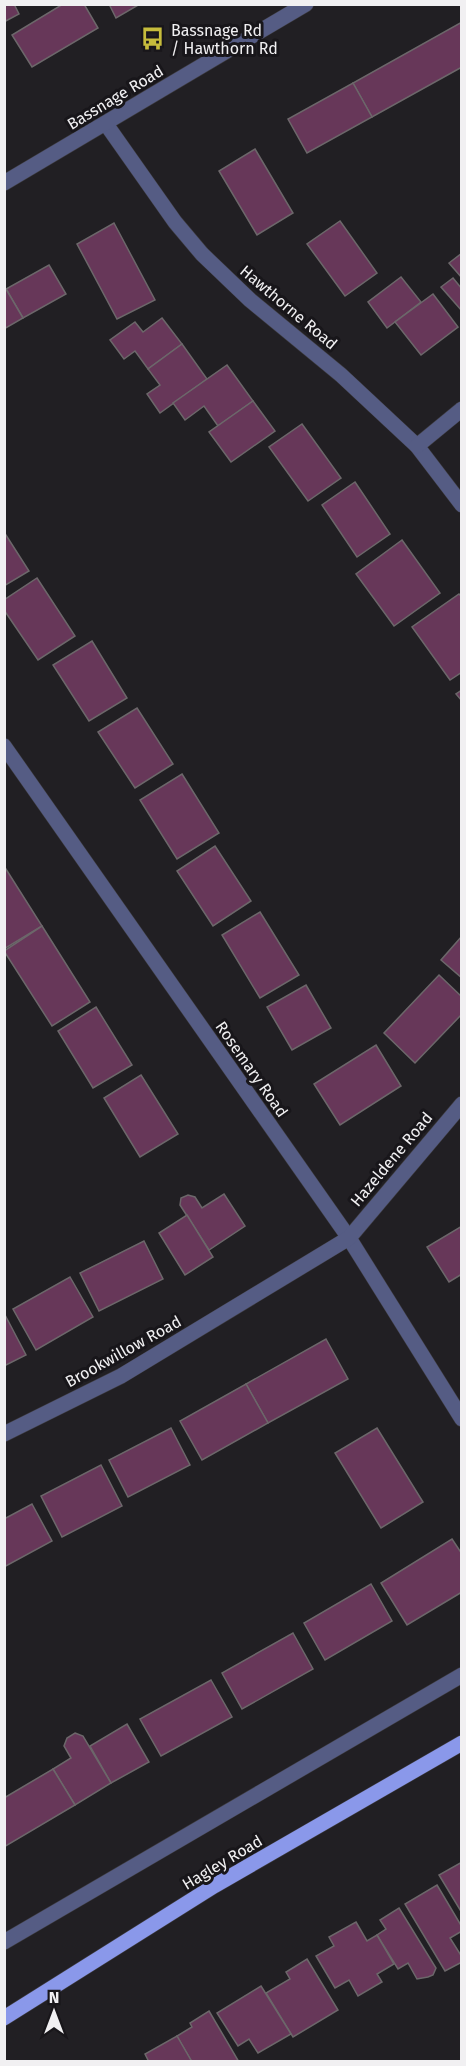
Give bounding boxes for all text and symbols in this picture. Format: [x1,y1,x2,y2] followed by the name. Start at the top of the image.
[171,21,278,58] place label: Bassnage Rd / Hawthorn Rd
[140,26,166,52] bus stop icon: Bassnage Rd / Hawthorn Rd
[64,61,167,134] street label: Bassnage Road
[236,261,341,354] street label: Hawthorne Road
[212,1018,292,1121] street label: Rosemary Road
[346,1108,436,1210] street label: Hazeldene Road
[62,1312,185,1391] street label: Brookwillow Road
[179,1831,266,1894] street label: Hagley Road
[24,1982,84,2042] north arrow
[49,1988,59,2007] text: N

